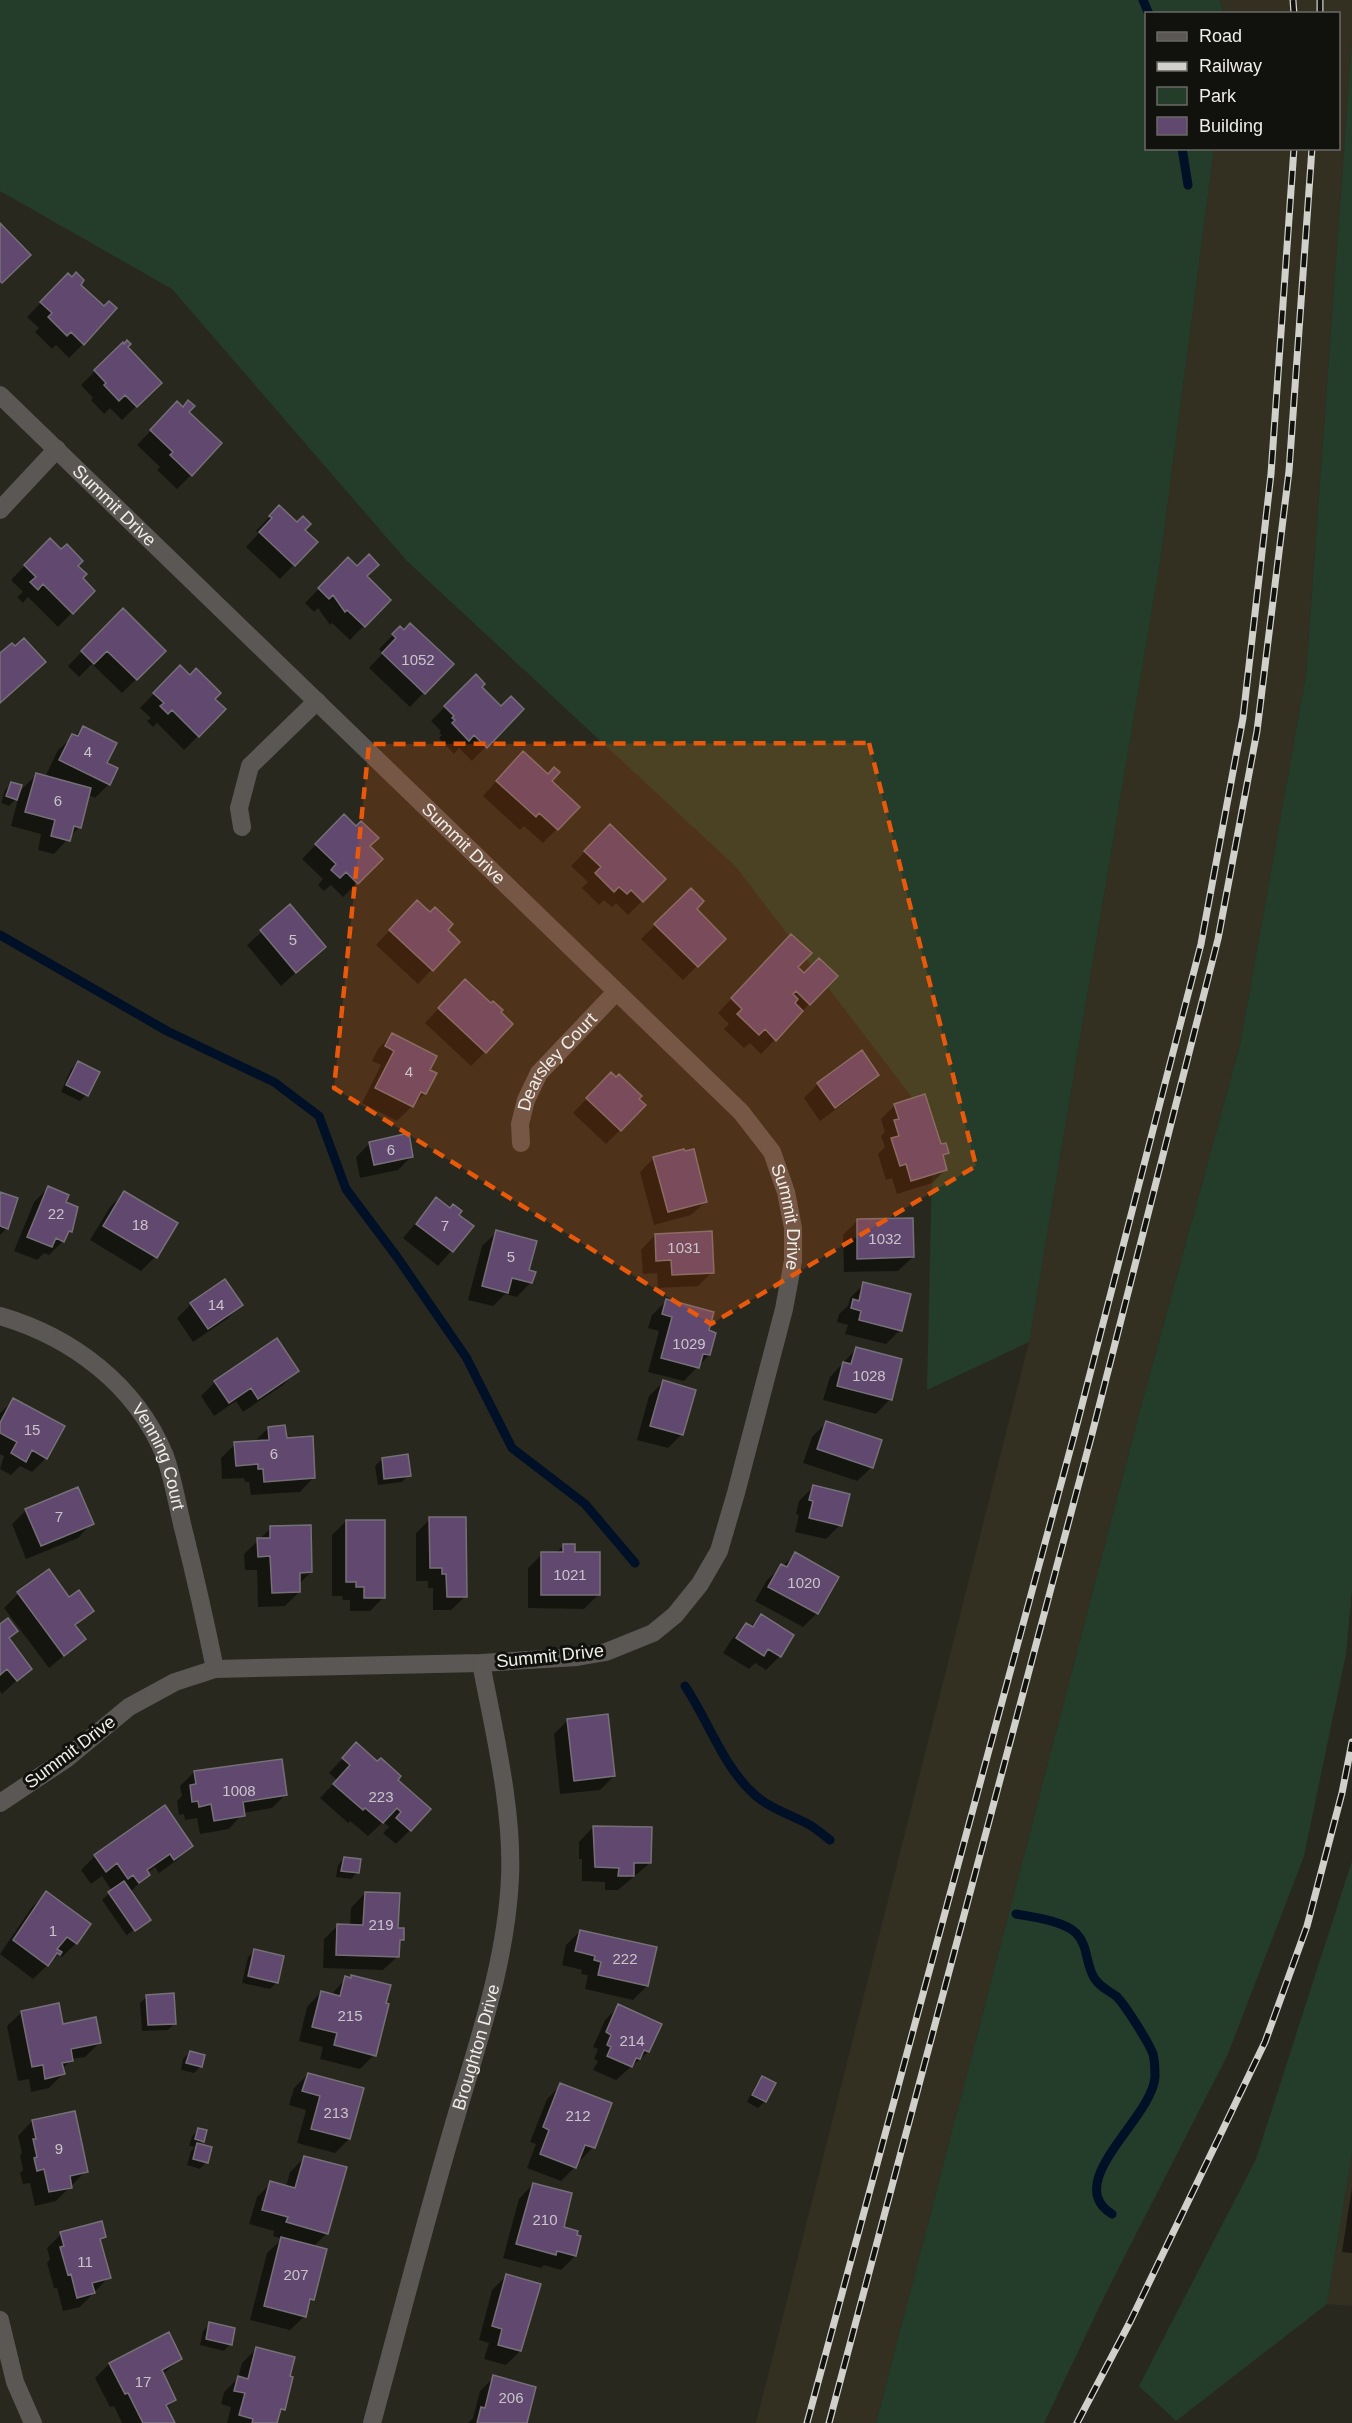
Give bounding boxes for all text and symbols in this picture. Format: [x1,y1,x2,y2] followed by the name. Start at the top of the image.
[1145,12,1340,150] legend
[1199,26,1242,46] text: Road
[1199,56,1262,76] text: Railway
[1199,86,1237,106] text: Park
[1199,116,1263,136] text: Building
[68,461,160,550] street label: Summit Drive
[401,651,435,668] house number: 1052
[84,743,92,760] house number: 4
[54,792,62,809] house number: 6
[418,799,509,888] street label: Summit Drive
[289,931,297,948] house number: 5
[514,1009,601,1113] street label: Dearsley Court
[405,1063,413,1080] house number: 4
[387,1141,395,1158] house number: 6
[767,1161,803,1272] street label: Summit Drive
[48,1205,64,1222] house number: 22
[132,1216,148,1233] house number: 18
[441,1217,449,1234] house number: 7
[868,1230,902,1247] house number: 1032
[667,1239,701,1256] house number: 1031
[507,1248,515,1265] house number: 5
[208,1296,224,1313] house number: 14
[672,1335,706,1352] house number: 1029
[852,1367,886,1384] house number: 1028
[128,1399,189,1512] street label: Venning Court
[24,1421,40,1438] house number: 15
[270,1445,278,1462] house number: 6
[55,1508,63,1525] house number: 7
[553,1566,587,1583] house number: 1021
[787,1574,821,1591] house number: 1020
[495,1640,605,1672] street label: Summit Drive
[21,1712,119,1792] street label: Summit Drive
[222,1782,256,1799] house number: 1008
[368,1788,394,1805] house number: 223
[368,1916,394,1933] house number: 219
[49,1922,57,1939] house number: 1
[612,1950,638,1967] house number: 222
[449,1982,504,2113] street label: Broughton Drive
[337,2007,363,2024] house number: 215
[619,2032,645,2049] house number: 214
[323,2104,349,2121] house number: 213
[565,2107,591,2124] house number: 212
[55,2140,63,2157] house number: 9
[532,2211,558,2228] house number: 210
[77,2253,93,2270] house number: 11
[283,2266,309,2283] house number: 207
[135,2373,151,2390] house number: 17
[498,2389,524,2406] house number: 206

